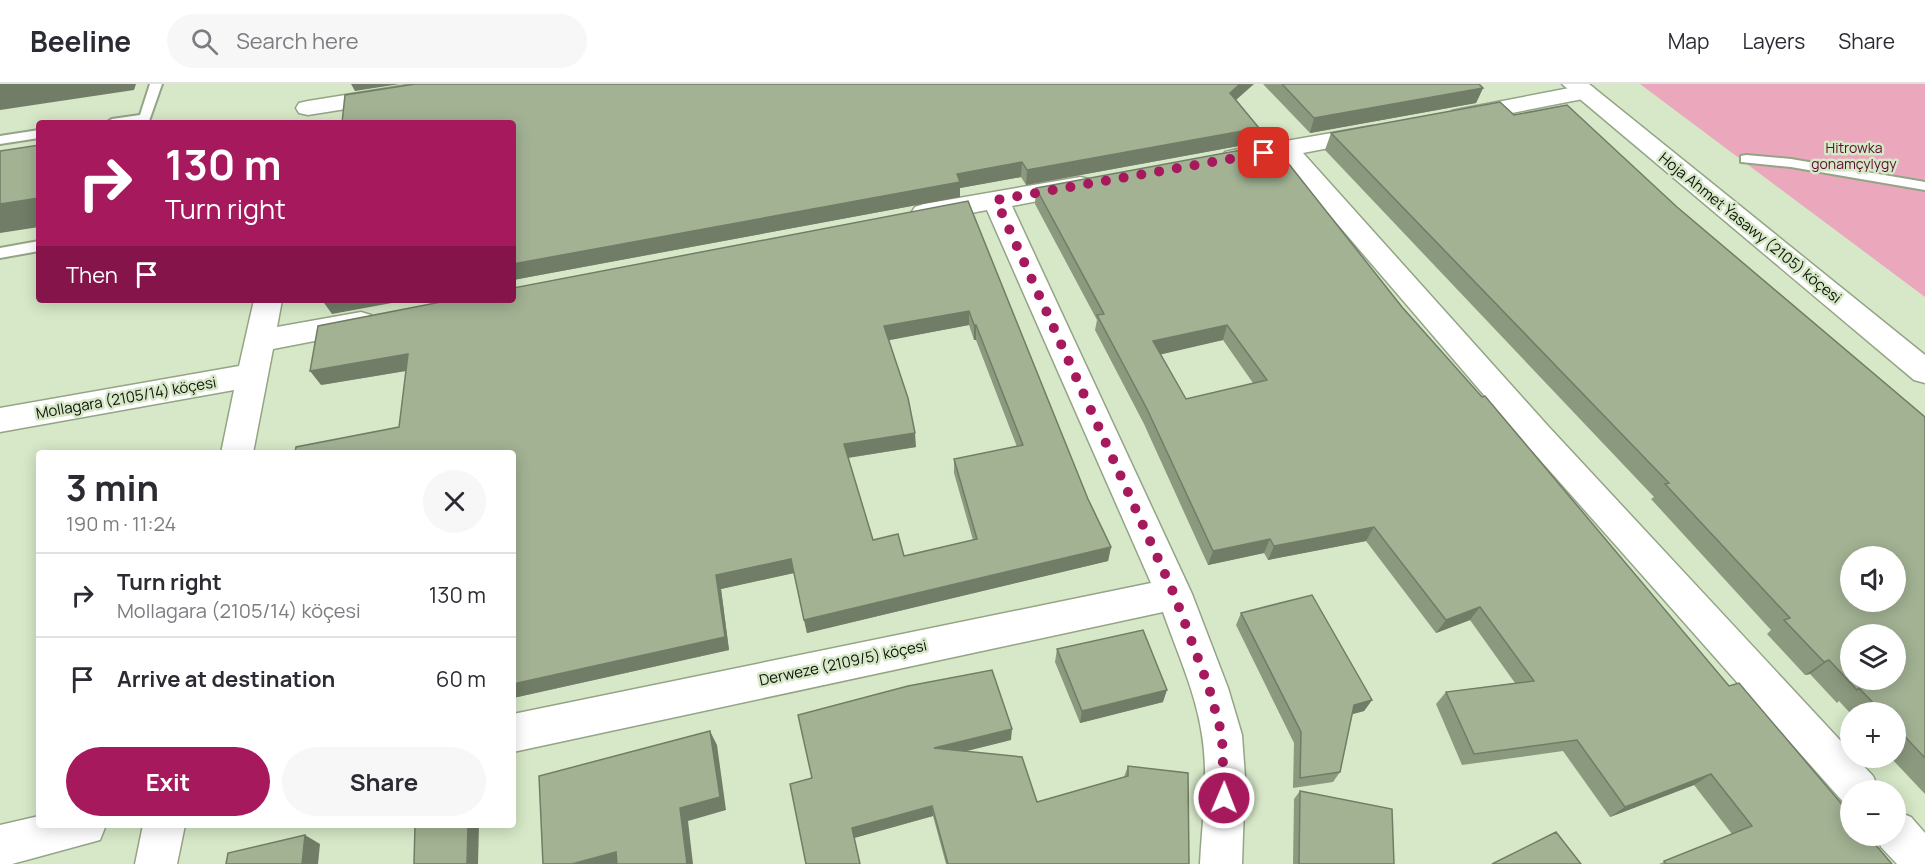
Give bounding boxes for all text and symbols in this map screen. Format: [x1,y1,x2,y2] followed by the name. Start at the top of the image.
[167,14,587,68] search box
[30,22,131,60] text: Beeline
[188,25,221,58] icon: search
[236,26,359,56] text: Search here
[1668,27,1709,55] text: Map
[1742,27,1805,55] text: Layers
[1838,27,1895,55] text: Share
[1238,127,1289,178] pin
[165,135,282,193] text: 130 m
[1247,136,1280,169] icon: arrive
[1811,138,1897,173] park label: Hitrowka gonamçylygy
[66,144,144,222] icon: right
[1655,147,1846,308] street label: Hoja Ahmet Ýasawy (2105) köçesi
[165,190,286,227] text: Turn right
[130,258,163,291] icon: arrive
[66,260,118,290] text: Then
[34,371,218,424] street label: Mollagara (2105/14) köçesi
[66,463,159,512] text: 3 min
[423,470,486,533] button: close
[66,510,176,537] text: 190 m · 11:24
[1840,546,1906,846] map controls
[1840,546,1906,612] button: sound
[117,567,222,597] text: Turn right
[66,579,99,612] icon: right
[429,580,486,610] text: 130 m
[117,597,361,624] text: Mollagara (2105/14) köçesi
[1840,624,1906,690] button: layers
[757,634,929,691] street label: Derweze (2109/5) köçesi
[66,663,99,696] icon: arrive
[117,664,335,694] text: Arrive at destination
[436,664,486,694] text: 60 m
[1840,702,1906,768] button: +
[66,747,270,816] button: Exit
[282,747,486,816] button: Share
[1192,766,1256,830] position arrow
[1840,780,1906,846] button: −

